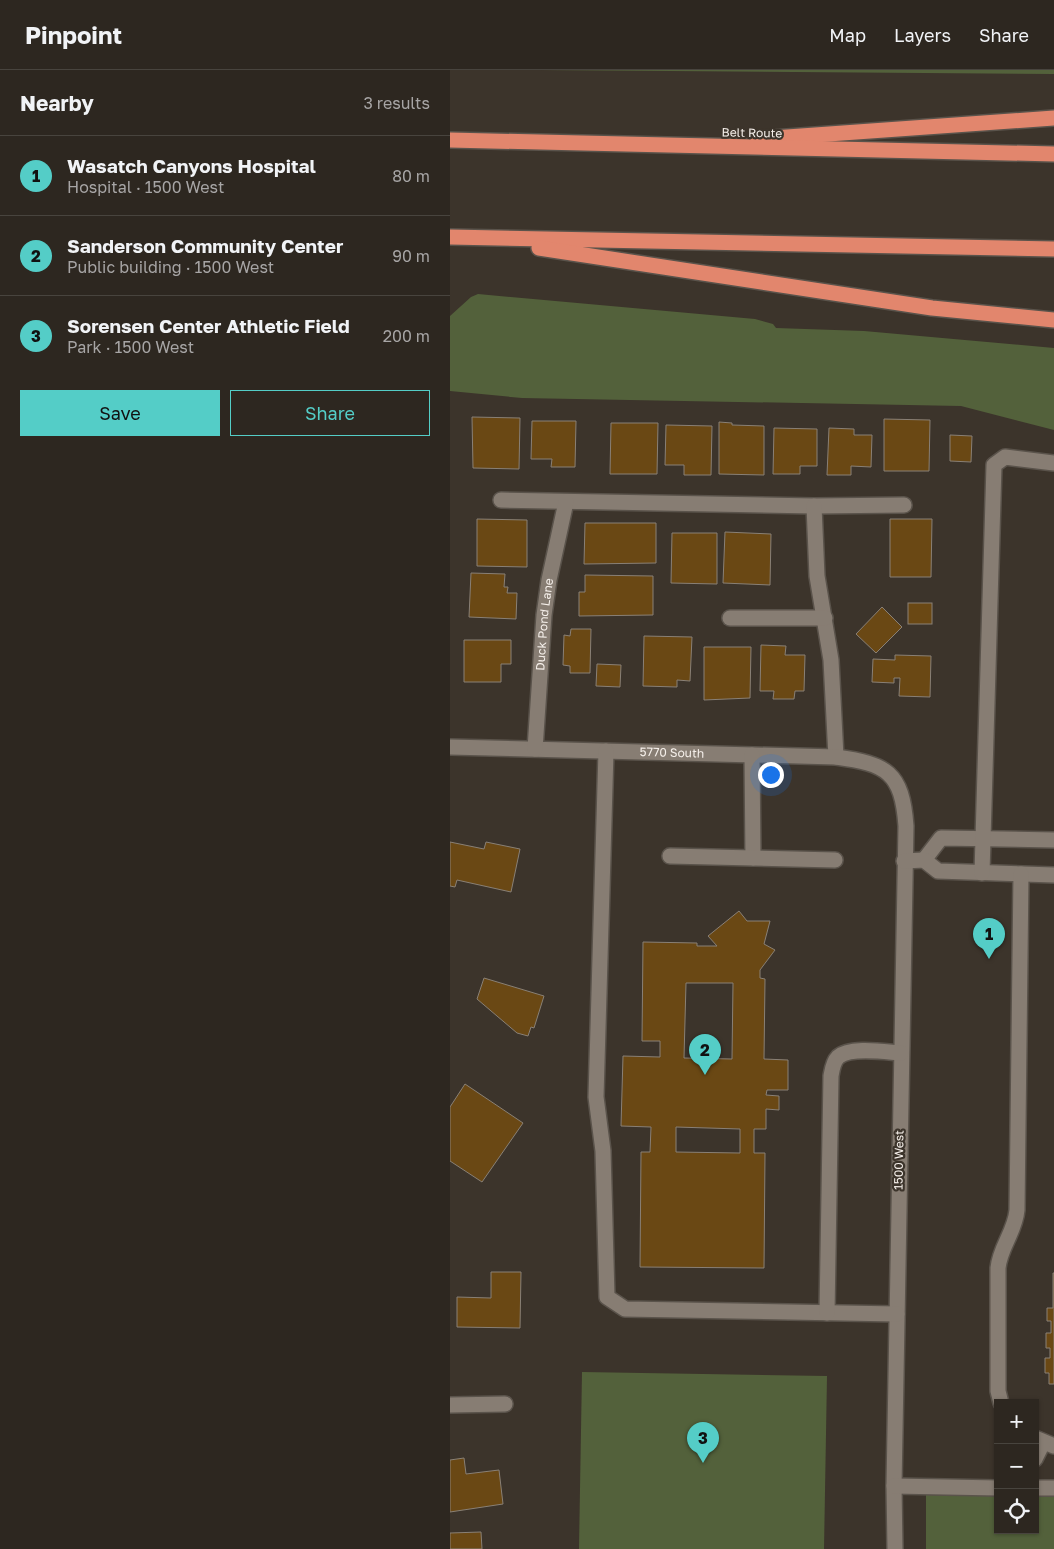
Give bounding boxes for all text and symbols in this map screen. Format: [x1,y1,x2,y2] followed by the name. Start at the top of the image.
[25,20,122,49] text: Pinpoint
[829,24,866,46] text: Map
[894,24,951,46] text: Layers
[979,24,1029,46] text: Share
[20,90,94,116] text: Nearby
[363,93,430,113] text: 3 results
[722,124,782,141] street label: Belt Route
[67,154,316,177] text: Wasatch Canyons Hospital
[32,166,40,186] text: 1
[392,166,430,186] text: 80 m
[67,177,225,197] text: Hospital · 1500 West
[67,234,343,257] text: Sanderson Community Center
[31,246,41,266] text: 2
[392,246,430,266] text: 90 m
[67,257,274,277] text: Public building · 1500 West
[67,314,350,337] text: Sorensen Center Athletic Field
[31,326,41,346] text: 3
[383,326,430,346] text: 200 m
[67,337,194,357] text: Park · 1500 West
[20,390,220,436] button: Save
[230,390,430,436] button: Share
[532,577,556,671] street label: Duck Pond Lane
[639,744,704,761] street label: 5770 South
[758,762,784,788] your location
[973,918,1005,959] pin: 1
[689,1034,721,1075] pin: 2
[890,1130,907,1190] street label: 1500 West
[994,1399,1039,1534] map controls
[994,1399,1039,1444] button: +
[687,1422,719,1463] pin: 3
[994,1444,1039,1489] button: −
[994,1489,1039,1534] button: locate

